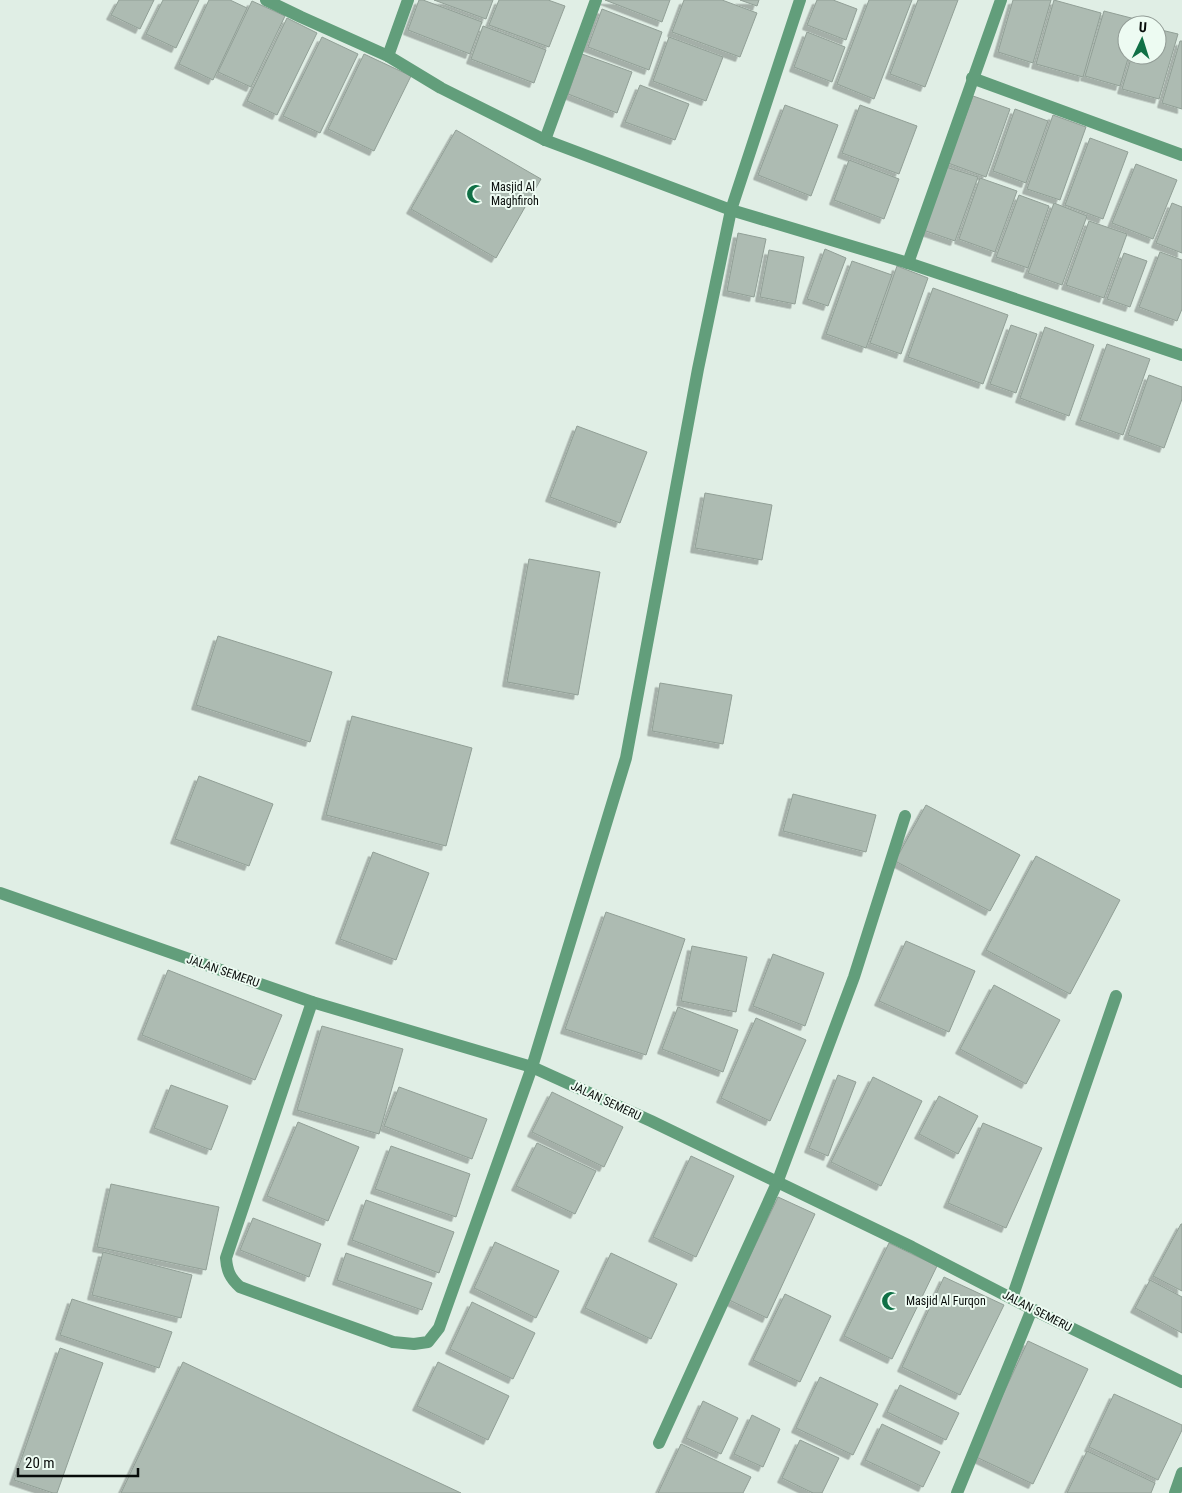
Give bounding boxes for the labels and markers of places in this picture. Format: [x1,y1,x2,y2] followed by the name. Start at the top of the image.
[491,180,539,208] place label: Masjid Al Maghfiroh
[465,183,487,205] mosque icon: Masjid Al Maghfiroh
[880,1290,902,1312] mosque icon: Masjid Al Furqon
[906,1294,986,1308] place label: Masjid Al Furqon

